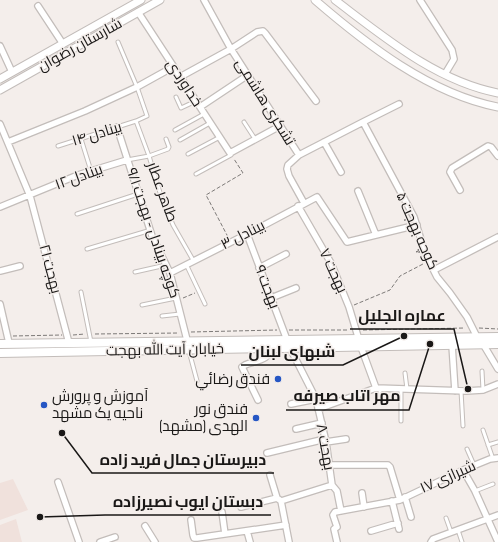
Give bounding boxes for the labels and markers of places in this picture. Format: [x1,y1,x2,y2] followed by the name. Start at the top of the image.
[350,301,454,329] callout: عماره الجلیل
[241,337,343,365] callout: شبهای لبنان
[195,370,270,391] place label: فندق رضائي
[273,374,283,384] marker: فندق رضائي
[286,382,409,410] callout: مهر اتاب صيرفه
[52,387,148,423] place label: آموزش و پرورش ناحیه یک مشهد
[39,400,49,410] marker: آموزش و پرورش ناحیه یک مشهد
[159,400,248,436] place label: فندق نور الهدى (مشهد)
[251,413,261,423] marker: فندق نور الهدى (مشهد)
[92,445,274,473] callout: دبیرستان جمال فرید زاده
[105,487,271,515] callout: دبستان ایوب نصیرزاده

